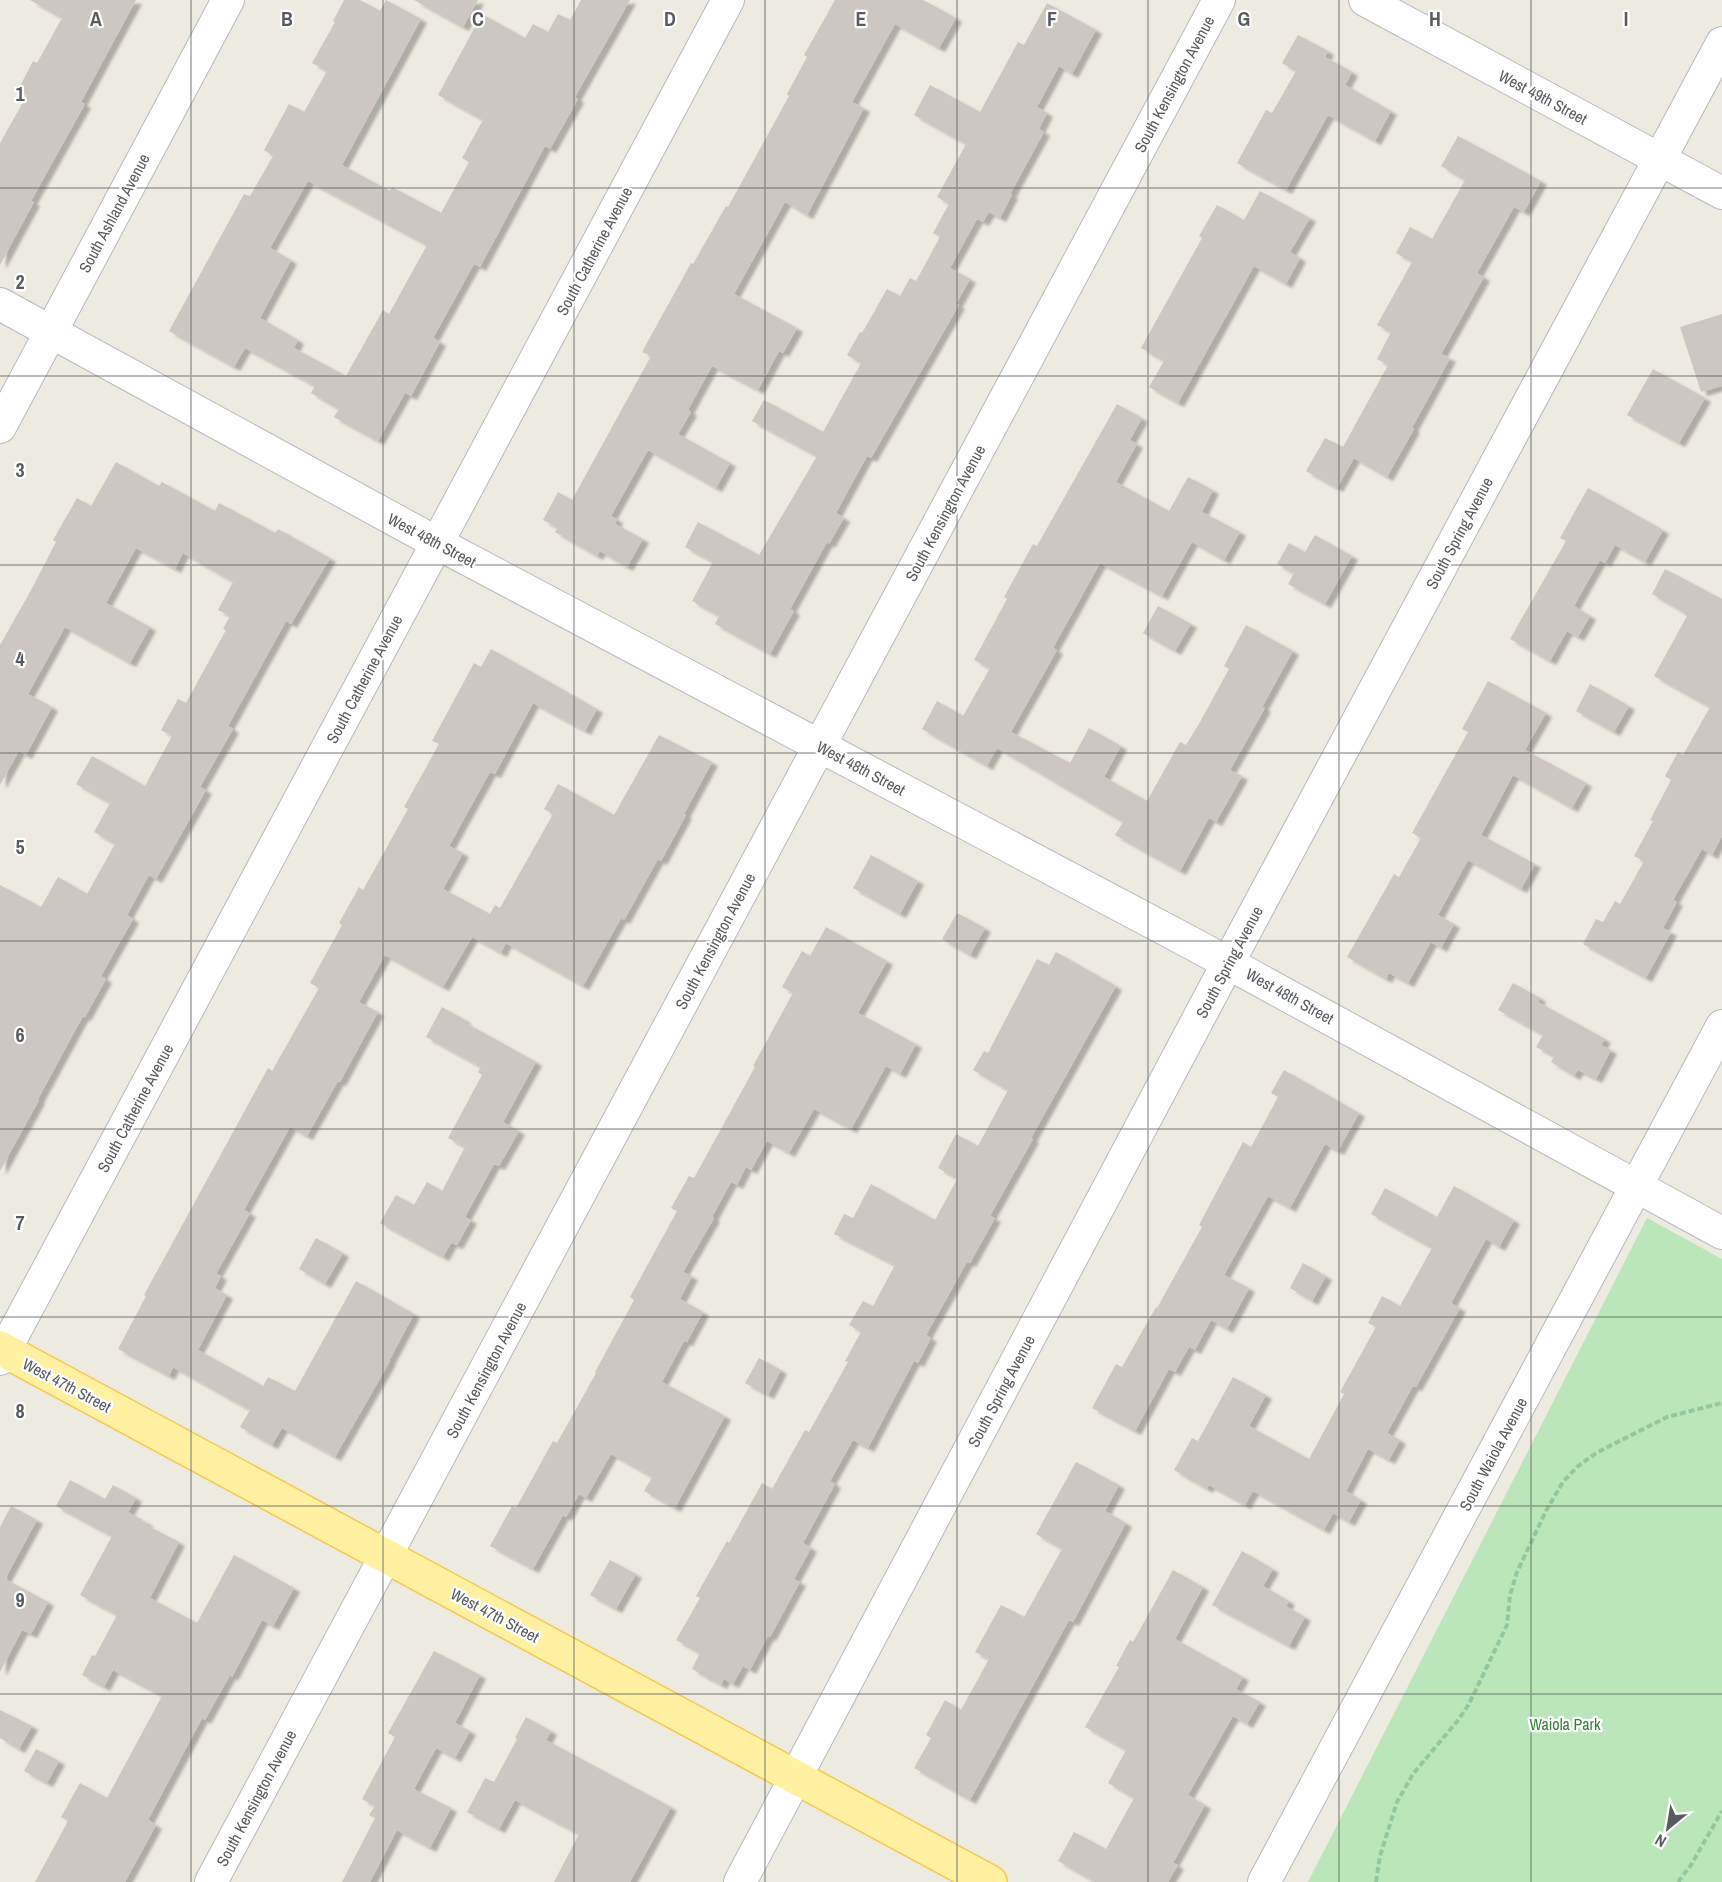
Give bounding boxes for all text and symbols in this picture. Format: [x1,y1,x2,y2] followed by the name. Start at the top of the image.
[90,5,102,32] text: A
[281,5,293,32] text: B
[472,5,484,32] text: C
[664,5,676,32] text: D
[856,5,867,32] text: E
[1047,5,1057,32] text: F
[1238,5,1250,32] text: G
[1429,5,1441,32] text: H
[1624,5,1628,32] text: I
[1129,12,1219,156] street label: South Kensington Avenue
[1495,64,1592,130] street label: West 49th Street
[15,80,25,107] text: 1
[73,150,155,276] street label: South Ashland Avenue
[551,183,637,319] street label: South Catherine Avenue
[15,268,25,295] text: 2
[900,441,990,585] street label: South Kensington Avenue
[15,456,25,483] text: 3
[1420,473,1498,593] street label: South Spring Avenue
[384,507,481,573] street label: West 48th Street
[321,611,407,747] street label: South Catherine Avenue
[15,645,25,672] text: 4
[813,735,910,801] street label: West 48th Street
[15,833,25,860] text: 5
[670,869,760,1013] street label: South Kensington Avenue
[1190,902,1268,1022] street label: South Spring Avenue
[1242,963,1338,1029] street label: West 48th Street
[15,1021,25,1048] text: 6
[92,1040,178,1176] street label: South Catherine Avenue
[15,1209,25,1236] text: 7
[441,1298,531,1442] street label: South Kensington Avenue
[962,1331,1040,1451] street label: South Spring Avenue
[19,1352,116,1418] street label: West 47th Street
[1454,1393,1532,1515] street label: South Waiola Avenue
[15,1397,25,1424] text: 8
[447,1582,544,1648] street label: West 47th Street
[15,1586,25,1613] text: 9
[1530,1713,1601,1735] park label: Waiola Park
[211,1726,301,1870] street label: South Kensington Avenue
[1638,1798,1698,1858] north arrow
[1651,1829,1670,1853] text: N

